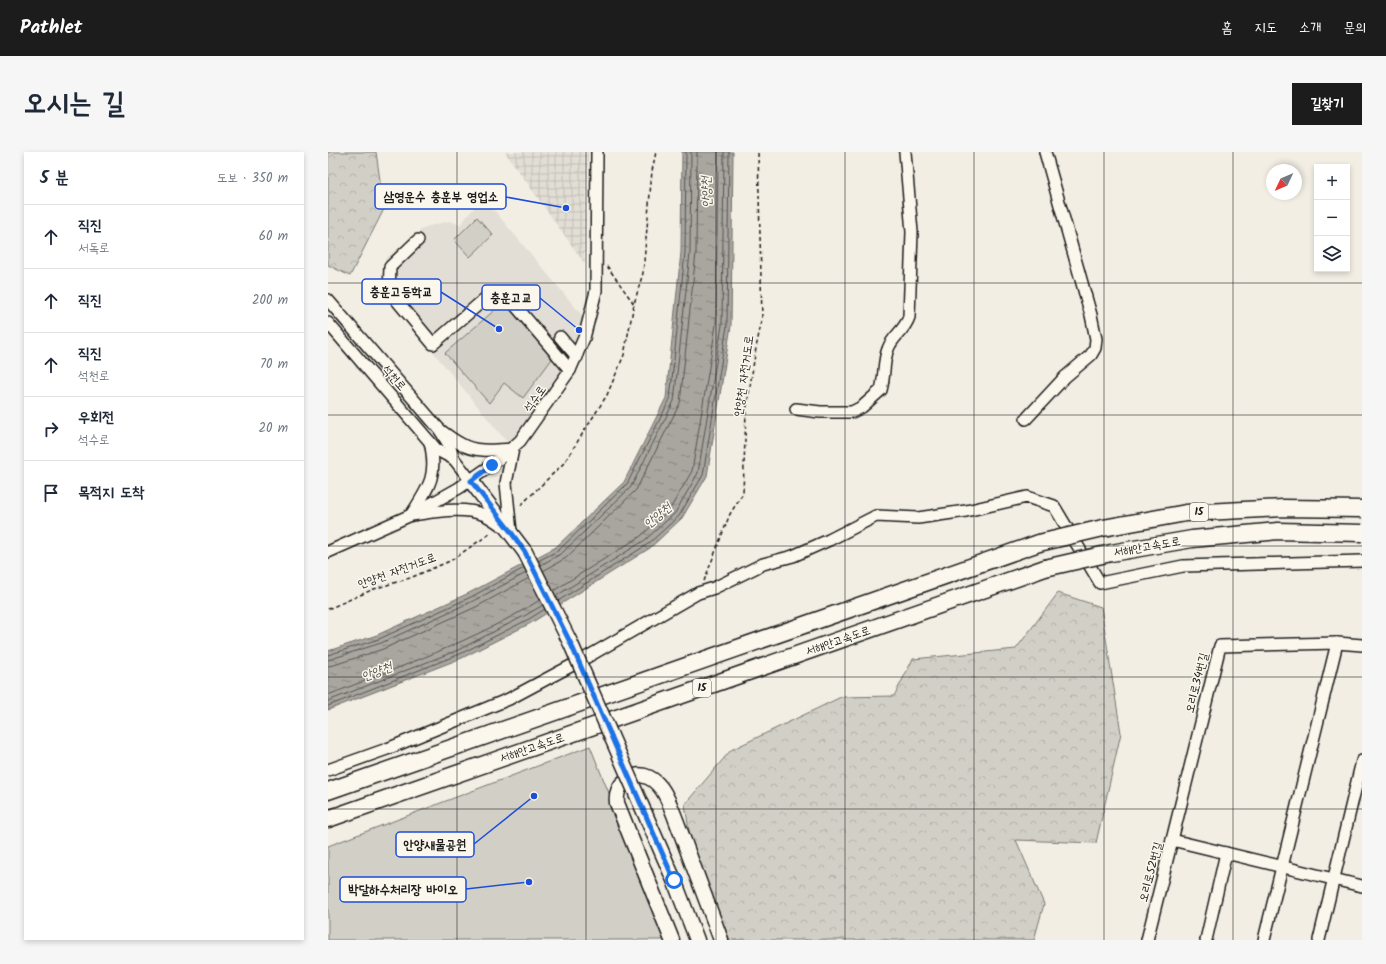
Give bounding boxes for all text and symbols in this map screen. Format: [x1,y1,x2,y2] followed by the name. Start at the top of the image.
[20,13,82,43] text: Pathlet
[1221,17,1232,39] text: 홈
[1254,17,1277,39] text: 지도
[1299,17,1321,39] text: 소개
[1343,17,1366,39] text: 문의
[24,82,125,127] text: 오시는 길
[1292,83,1362,125] button: 길찾기
[1266,164,1302,200] north arrow
[1314,164,1350,272] map controls
[1314,164,1350,200] button: +
[40,165,69,192] text: 5 분
[217,168,288,189] text: 도보 · 350 m
[696,174,718,208] water label: 안양천
[375,184,506,209] callout: 삼영운수 충훈부 영업소
[383,187,499,208] text: 삼영운수 충훈부 영업소
[1314,200,1350,236] button: −
[78,214,102,238] text: 직진
[40,226,62,248] icon: ahead
[259,226,288,247] text: 60 m
[1314,236,1350,272] button: layers
[78,238,109,259] text: 서독로
[362,279,441,304] callout: 충훈고등학교
[370,282,432,303] text: 충훈고등학교
[482,285,540,310] callout: 충훈고교
[490,288,532,309] text: 충훈고교
[78,289,102,313] text: 직진
[40,290,62,312] icon: ahead
[252,290,288,311] text: 200 m
[729,334,759,418] street label: 안양천 자전거도로
[78,342,102,366] text: 직진
[40,354,62,376] icon: ahead
[260,354,288,375] text: 70 m
[377,361,411,395] street label: 석천로
[78,366,109,387] text: 석천로
[519,382,551,416] street label: 석수로
[78,406,114,430] text: 우회전
[40,418,62,440] icon: right
[258,418,288,439] text: 20 m
[78,430,109,451] text: 석수로
[483,456,501,474] route end
[78,481,144,505] text: 목적지 도착
[40,482,62,504] icon: arrive
[639,497,678,534] water label: 안양천
[1190,503,1208,521] road number: 15
[1112,532,1182,562] street label: 서해안고속도로
[355,548,439,594] street label: 안양천 자전거도로
[803,621,873,661] street label: 서해안고속도로
[1180,650,1214,715] street label: 오리로34번길
[359,656,397,687] water label: 안양천
[693,679,711,697] road number: 15
[497,728,567,768] street label: 서해안고속도로
[396,832,474,857] callout: 안양새물공원
[404,835,466,856] text: 안양새물공원
[1134,839,1168,904] street label: 오리로52번길
[665,871,683,889] route start
[340,877,466,902] callout: 박달하수처리장 바이오
[348,880,458,901] text: 박달하수처리장 바이오

